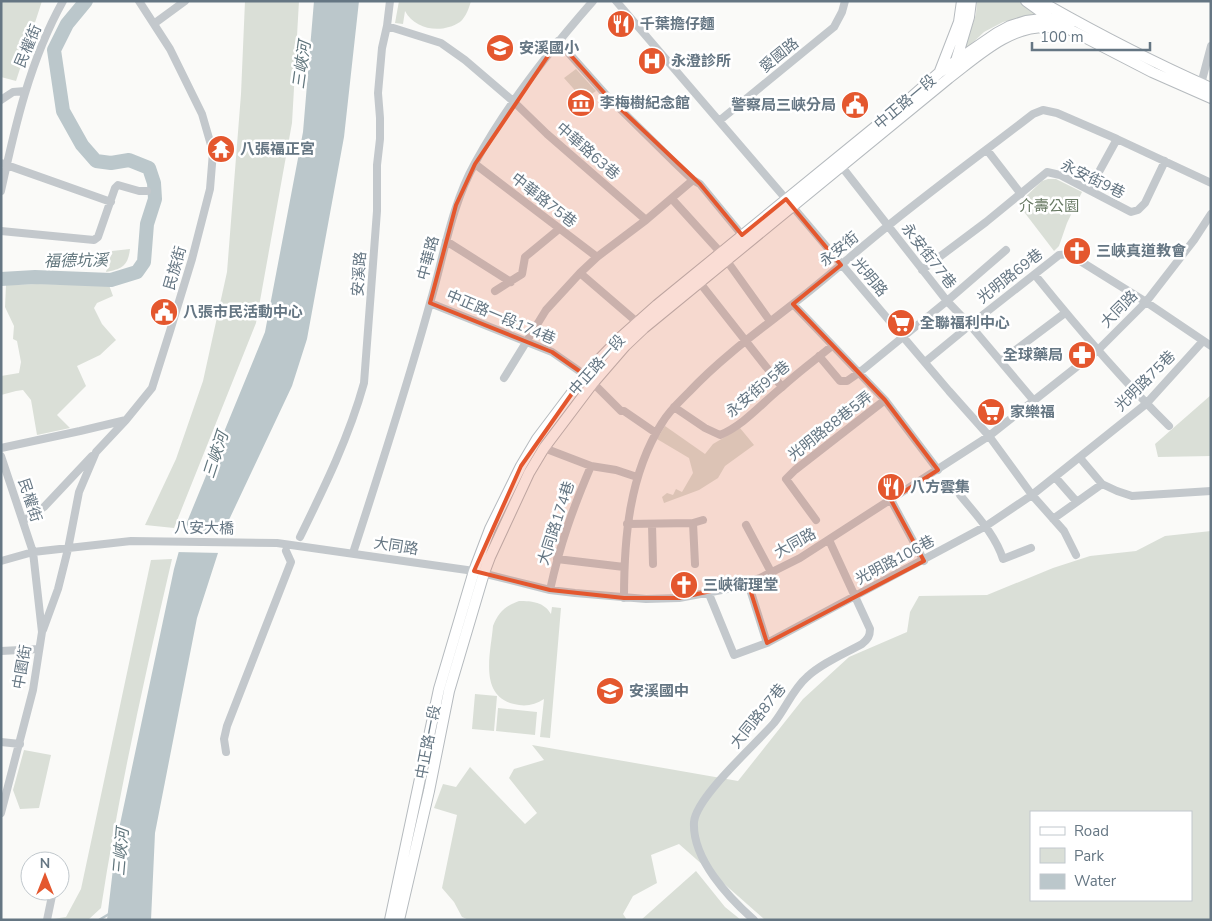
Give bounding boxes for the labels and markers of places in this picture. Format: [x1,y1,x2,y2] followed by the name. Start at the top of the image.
[606,9,636,39] restaurant icon: 千葉擔仔麵
[640,14,715,34] place label: 千葉擔仔麵
[485,33,515,63] school or university icon: 安溪國小
[519,38,580,58] place label: 安溪國小
[637,46,667,76] hospital icon: 永澄診所
[671,51,731,71] place label: 永澄診所
[566,88,596,118] museum icon: 李梅樹紀念館
[840,90,870,120] public building icon: 警察局三峽分局
[600,93,690,113] place label: 李梅樹紀念館
[731,95,836,115] place label: 警察局三峽分局
[206,134,236,164] temple icon: 八張福正宮
[240,139,315,159] place label: 八張福正宮
[1062,236,1092,266] church icon: 三峽真道教會
[1096,241,1186,261] place label: 三峽真道教會
[149,297,179,327] public building icon: 八張市民活動中心
[183,302,303,322] place label: 八張市民活動中心
[886,308,916,338] supermarket icon: 全聯福利中心
[920,313,1010,333] place label: 全聯福利中心
[1067,340,1097,370] pharmacy icon: 全球藥局
[1003,345,1063,365] place label: 全球藥局
[976,397,1006,427] supermarket icon: 家樂福
[1010,402,1055,422] place label: 家樂福
[876,472,906,502] restaurant icon: 八方雲集
[910,477,970,497] place label: 八方雲集
[669,570,699,600] church icon: 三峽衛理堂
[703,575,778,595] place label: 三峽衛理堂
[595,676,625,706] school or university icon: 安溪國中
[629,681,689,701] place label: 安溪國中

